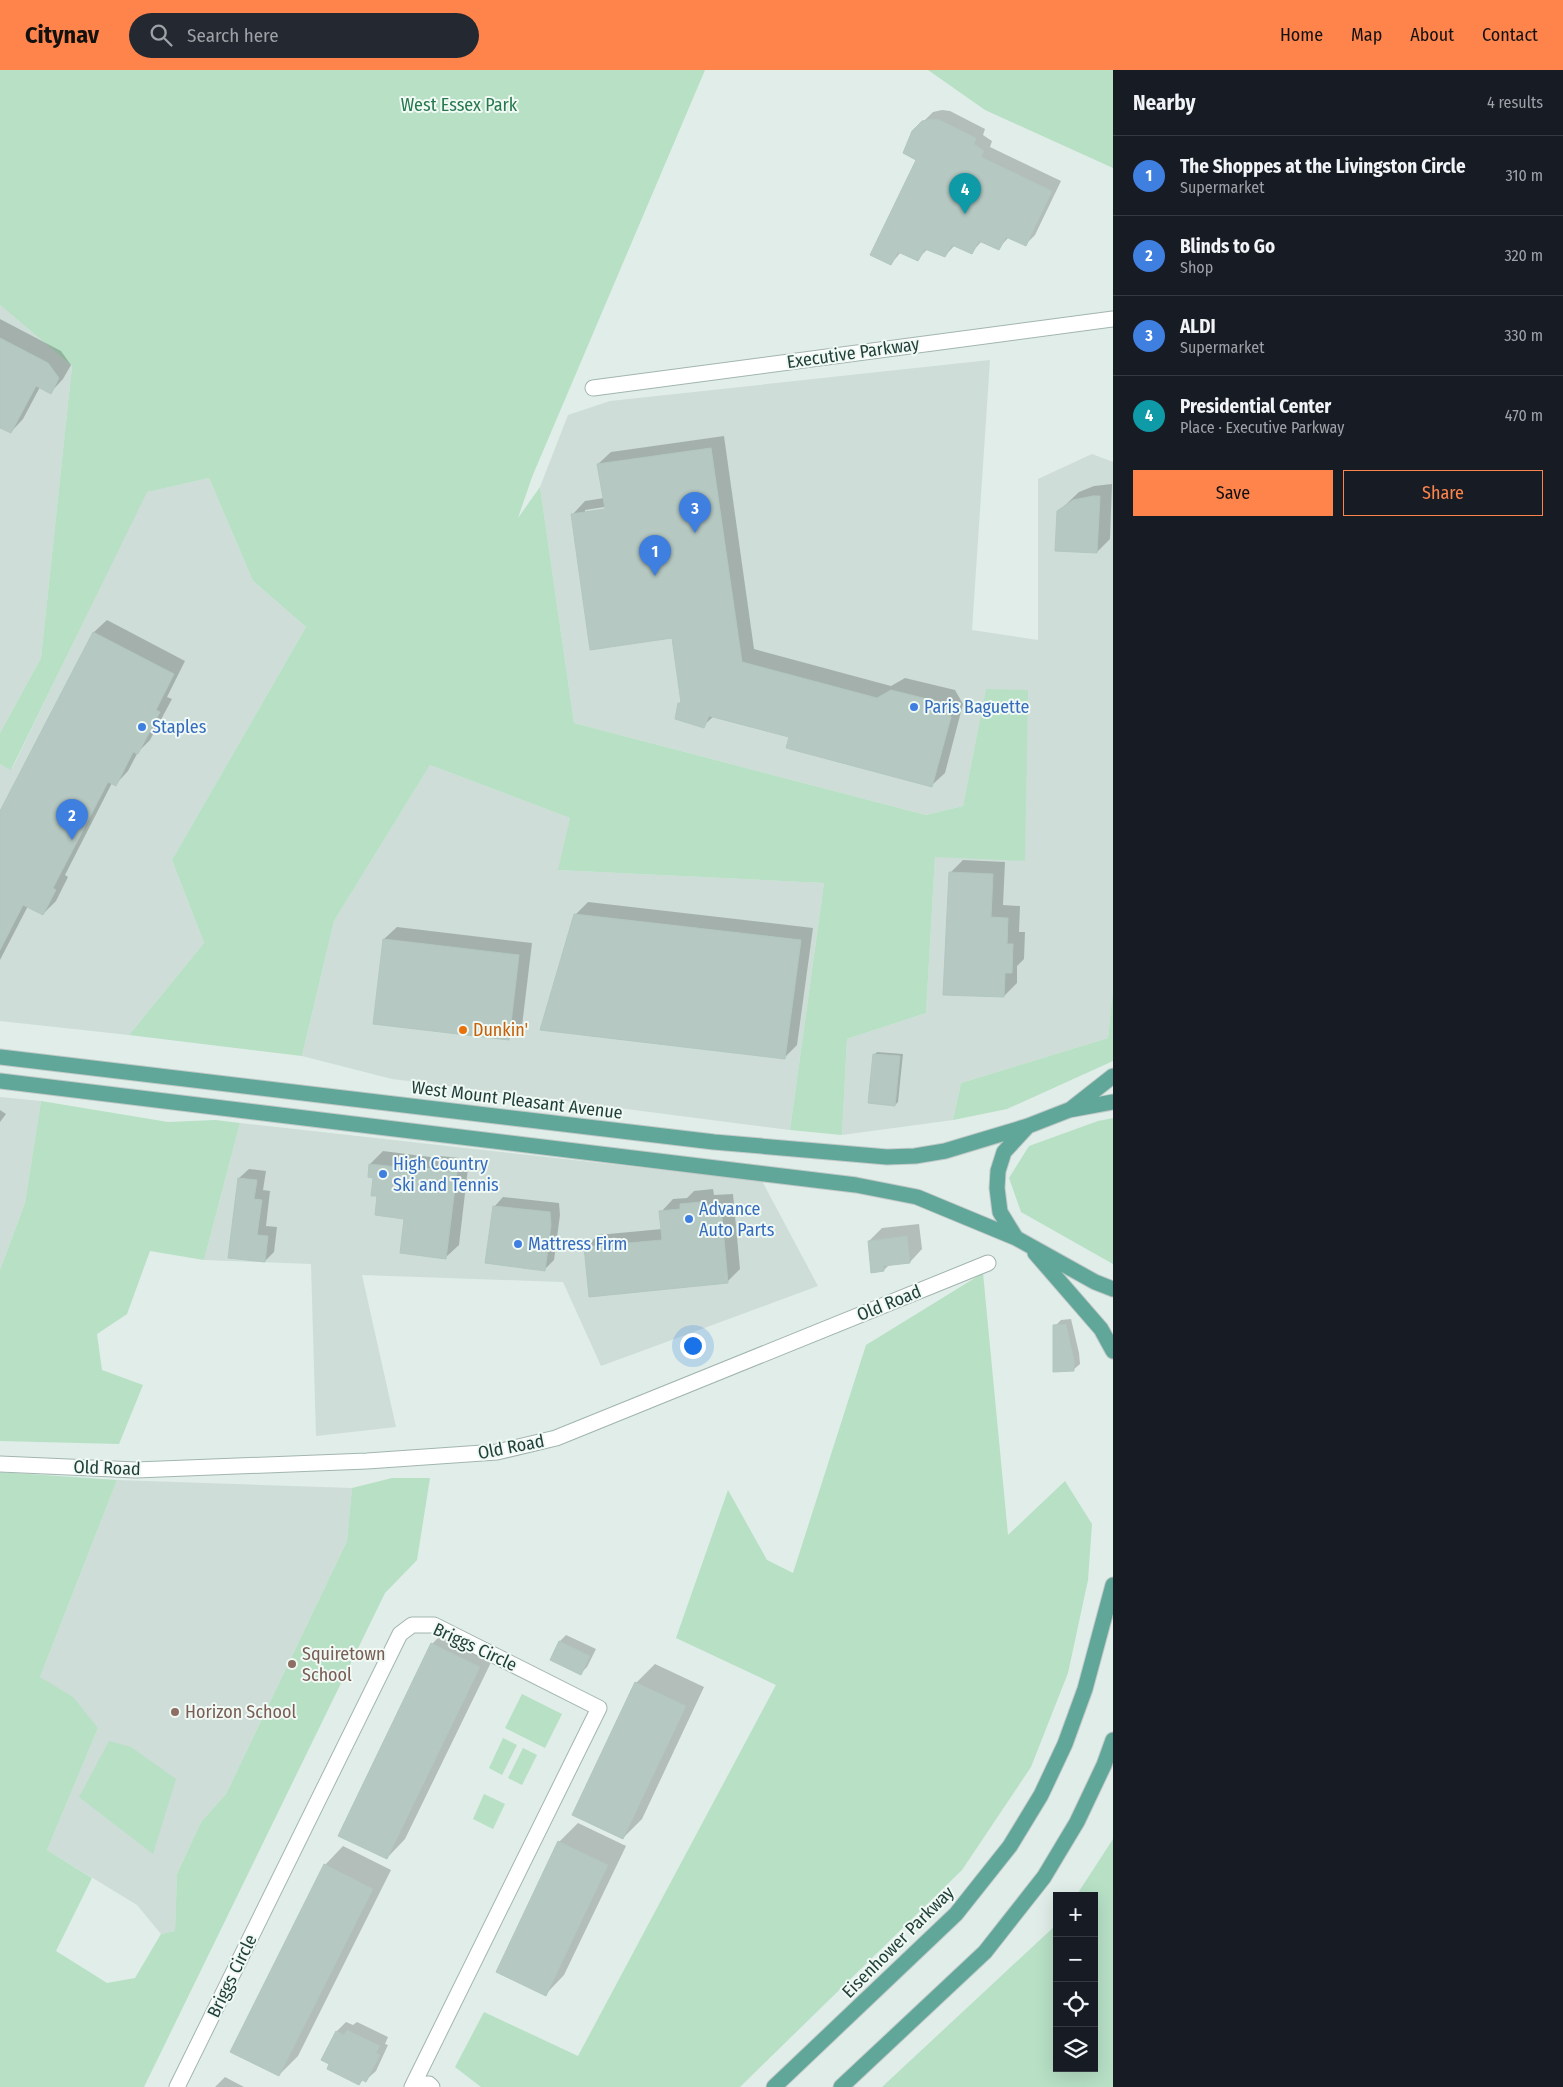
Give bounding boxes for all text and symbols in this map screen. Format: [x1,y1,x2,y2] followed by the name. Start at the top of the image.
[129,13,479,58] search box
[25,21,99,49] text: Citynav
[147,21,175,49] icon: search
[187,24,279,47] text: Search here
[1280,24,1323,46] text: Home
[1351,24,1382,46] text: Map
[1410,24,1454,46] text: About
[1482,24,1538,46] text: Contact
[1133,90,1195,116] text: Nearby
[1487,93,1543,112] text: 4 results
[401,94,518,116] park label: West Essex Park
[1180,155,1466,178] text: The Shoppes at the Livingston Circle
[1146,166,1152,185] text: 1
[1506,166,1543,185] text: 310 m
[949,173,981,214] pin: 4
[1180,178,1264,197] text: Supermarket
[1180,235,1275,258] text: Blinds to Go
[1145,246,1153,265] text: 2
[1504,246,1543,265] text: 320 m
[1180,258,1213,277] text: Shop
[1180,315,1216,338] text: ALDI
[1145,326,1153,345] text: 3
[1504,326,1543,345] text: 330 m
[785,333,921,373] street label: Executive Parkway
[1180,338,1264,357] text: Supermarket
[1180,395,1331,418] text: Presidential Center
[1145,406,1153,425] text: 4
[1505,406,1543,425] text: 470 m
[1180,418,1344,437] text: Place · Executive Parkway
[1133,470,1333,516] button: Save
[1343,470,1543,516] button: Share
[679,492,711,533] pin: 3
[639,535,671,576] pin: 1
[924,696,1030,718] place label: Paris Baguette
[908,701,920,713] marker: Paris Baguette
[152,716,207,738] place label: Staples
[136,721,148,733] marker: Staples
[56,799,88,840] pin: 2
[473,1019,528,1041] place label: Dunkin'
[457,1024,469,1036] marker: Dunkin'
[410,1076,624,1124] street label: West Mount Pleasant Avenue
[393,1153,499,1196] place label: High Country Ski and Tennis
[377,1168,389,1180] marker: High Country Ski and Tennis
[699,1198,775,1241] place label: Advance Auto Parts
[683,1213,695,1225] marker: Advance Auto Parts
[528,1233,627,1255] place label: Mattress Firm
[512,1238,524,1250] marker: Mattress Firm
[854,1280,924,1326] street label: Old Road
[680,1333,706,1359] your location
[476,1430,546,1464] street label: Old Road
[73,1456,141,1480] street label: Old Road
[430,1618,521,1676] street label: Briggs Circle
[302,1643,386,1686] place label: Squiretown School
[286,1658,298,1670] marker: Squiretown School
[185,1701,296,1723] place label: Horizon School
[169,1706,181,1718] marker: Horizon School
[837,1881,959,2003] street label: Eisenhower Parkway
[1053,1892,1098,2072] map controls
[1053,1892,1098,1937] button: +
[202,1931,262,2021] street label: Briggs Circle
[1053,1937,1098,1982] button: −
[1053,1982,1098,2027] button: locate
[1053,2027,1098,2072] button: layers

